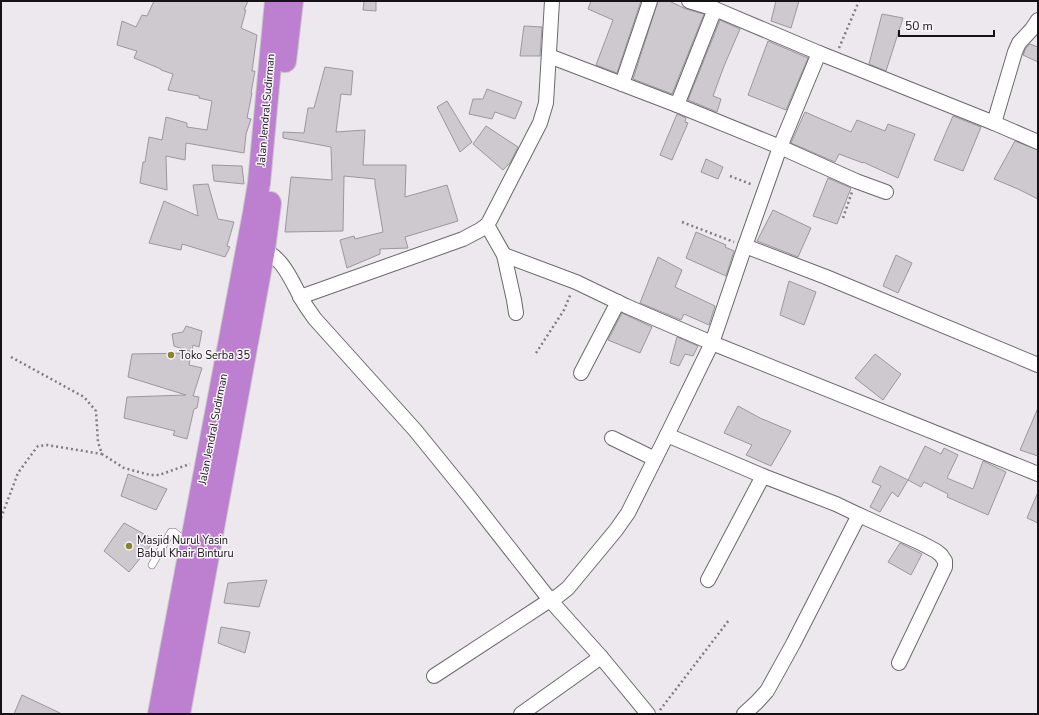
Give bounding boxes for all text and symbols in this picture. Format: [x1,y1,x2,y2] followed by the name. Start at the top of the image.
[899,12,994,38] scale bar
[905,18,933,34] text: 50 m
[254,53,278,168] street label: Jalan Jendral Sudirman
[179,348,250,363] place label: Toko Serba 35
[166,350,176,360] marker: Toko Serba 35
[195,372,231,487] street label: Jalan Jendral Sudirman
[137,533,234,561] place label: Masjid Nurul Yasin Babul Khair Binturu
[124,541,134,551] marker: Masjid Nurul Yasin Babul Khair Binturu

